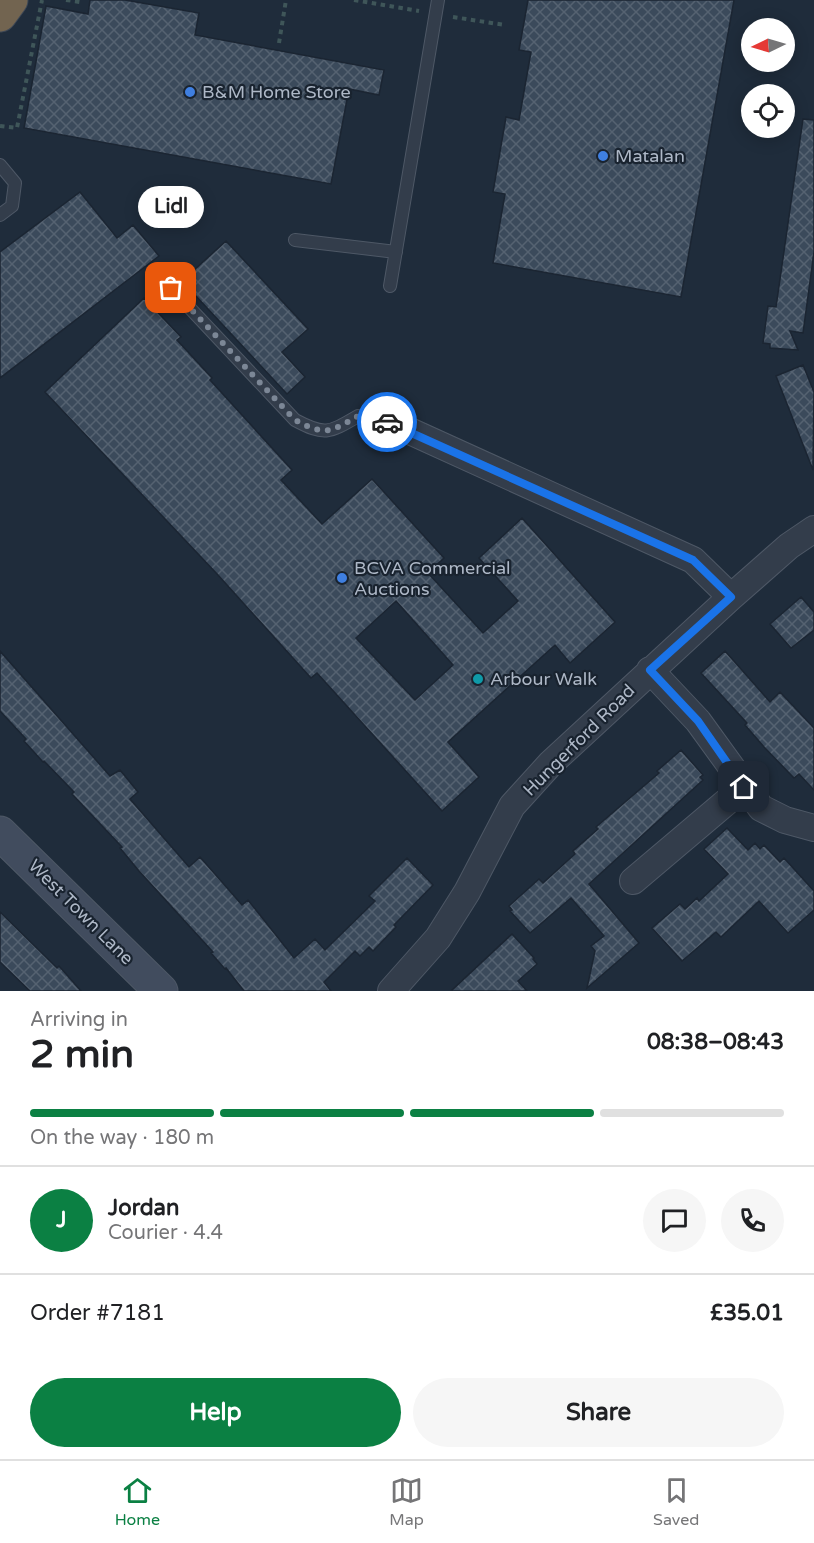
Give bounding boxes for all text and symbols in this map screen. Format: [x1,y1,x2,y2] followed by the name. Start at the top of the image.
[741,18,795,72] north arrow
[741,18,795,138] map controls
[202,81,351,103] place label: B&M Home Store
[741,84,795,138] button: locate
[183,85,197,99] marker: B&M Home Store
[615,145,685,167] place label: Matalan
[596,149,610,163] marker: Matalan
[138,186,204,228] callout: Lidl
[154,195,188,219] text: Lidl
[145,262,196,313] pin
[154,271,187,304] icon: bag
[357,392,417,452] courier
[371,406,404,439] icon: car
[354,557,511,600] place label: BCVA Commercial Auctions
[335,571,349,585] marker: BCVA Commercial Auctions
[490,668,597,690] place label: Arbour Walk
[471,672,485,686] marker: Arbour Walk
[519,680,639,800] street label: Hungerford Road
[718,761,769,812] pin
[727,770,760,803] icon: home
[24,855,138,969] street label: West Town Lane
[30,1008,128,1032] text: Arriving in
[647,1029,784,1055] text: 08:38–08:43
[30,1031,134,1078] text: 2 min
[30,1126,214,1150] text: On the way · 180 m
[643,1189,706,1252] button: chat
[721,1189,784,1252] button: phone
[108,1195,179,1221] text: Jordan
[56,1207,67,1233] text: J
[108,1221,223,1245] text: Courier · 4.4
[30,1300,165,1326] text: Order #7181
[710,1300,784,1326] text: £35.01
[30,1378,401,1447] button: Help
[413,1378,784,1447] button: Share
[115,1474,160,1530] tab: Home
[389,1474,424,1530] tab: Map
[653,1474,699,1530] tab: Saved

